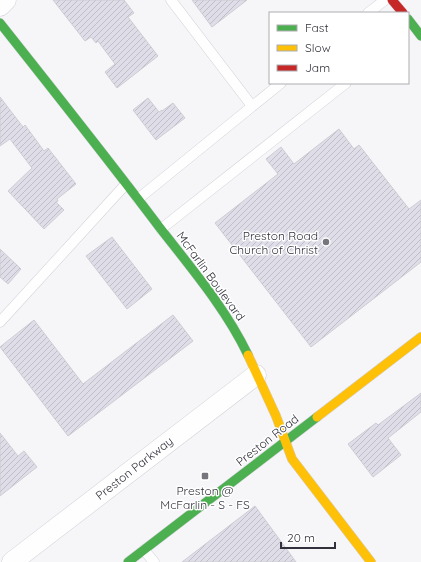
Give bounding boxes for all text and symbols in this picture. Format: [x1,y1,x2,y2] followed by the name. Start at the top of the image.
[269,12,409,84] legend
[305,20,329,35] text: Fast
[305,40,331,55] text: Slow
[305,60,330,75] text: Jam
[174,228,248,324] street label: McFarlin Boulevard
[229,228,318,257] place label: Preston Road Church of Christ
[321,237,331,247] marker: Preston Road Church of Christ
[233,411,301,469] street label: Preston Road
[92,433,176,503] street label: Preston Parkway
[200,471,210,481] marker: Preston @ McFarlin - S - FS
[160,483,250,512] place label: Preston @ McFarlin - S - FS
[281,524,335,550] scale bar
[287,530,315,545] text: 20 m

